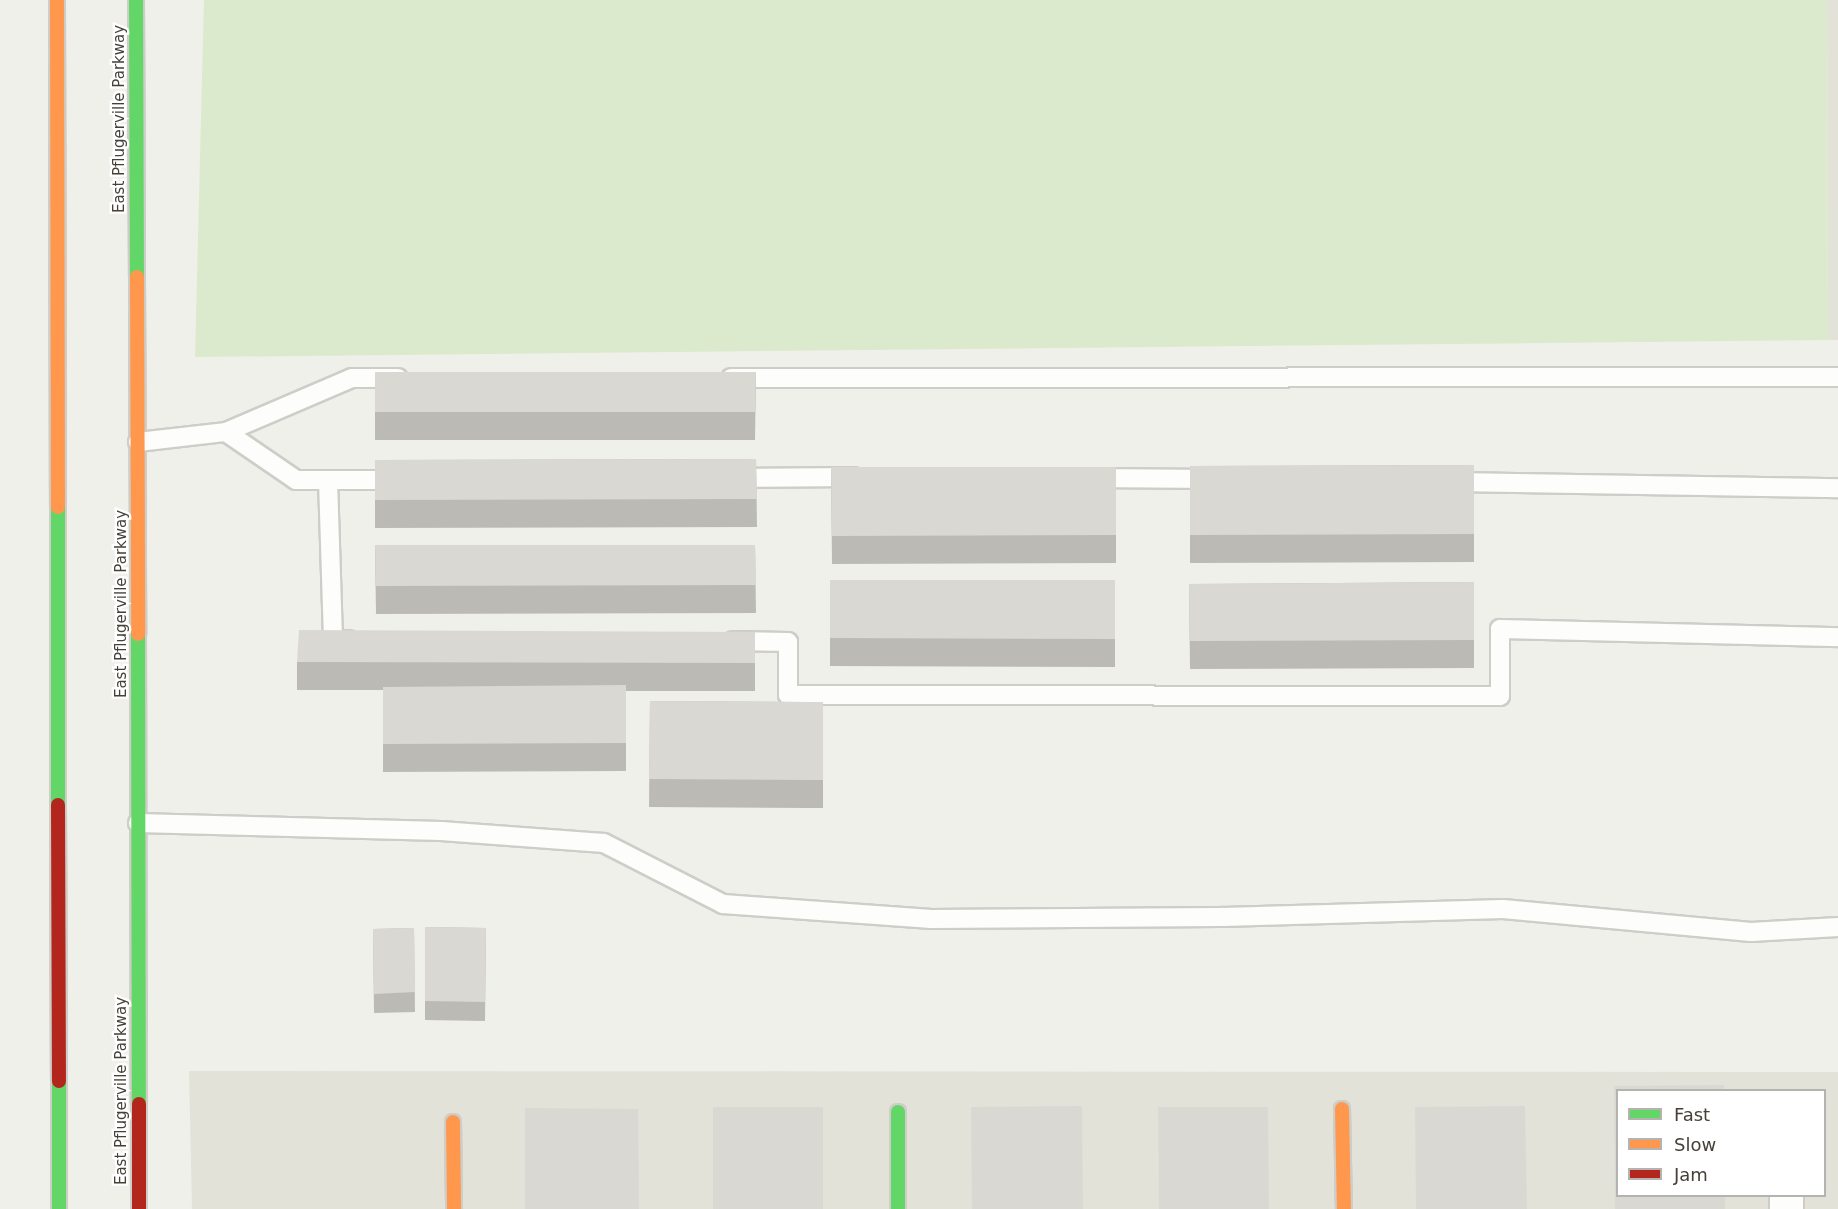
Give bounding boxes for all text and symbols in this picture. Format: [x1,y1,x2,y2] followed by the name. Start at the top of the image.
[111,25,129,213] street label: East Pflugerville Parkway
[113,510,131,698] street label: East Pflugerville Parkway
[113,997,131,1185] street label: East Pflugerville Parkway
[1616,1089,1826,1197] legend
[1674,1104,1710,1125] text: Fast
[1674,1134,1716,1155] text: Slow
[1674,1164,1708,1185] text: Jam

